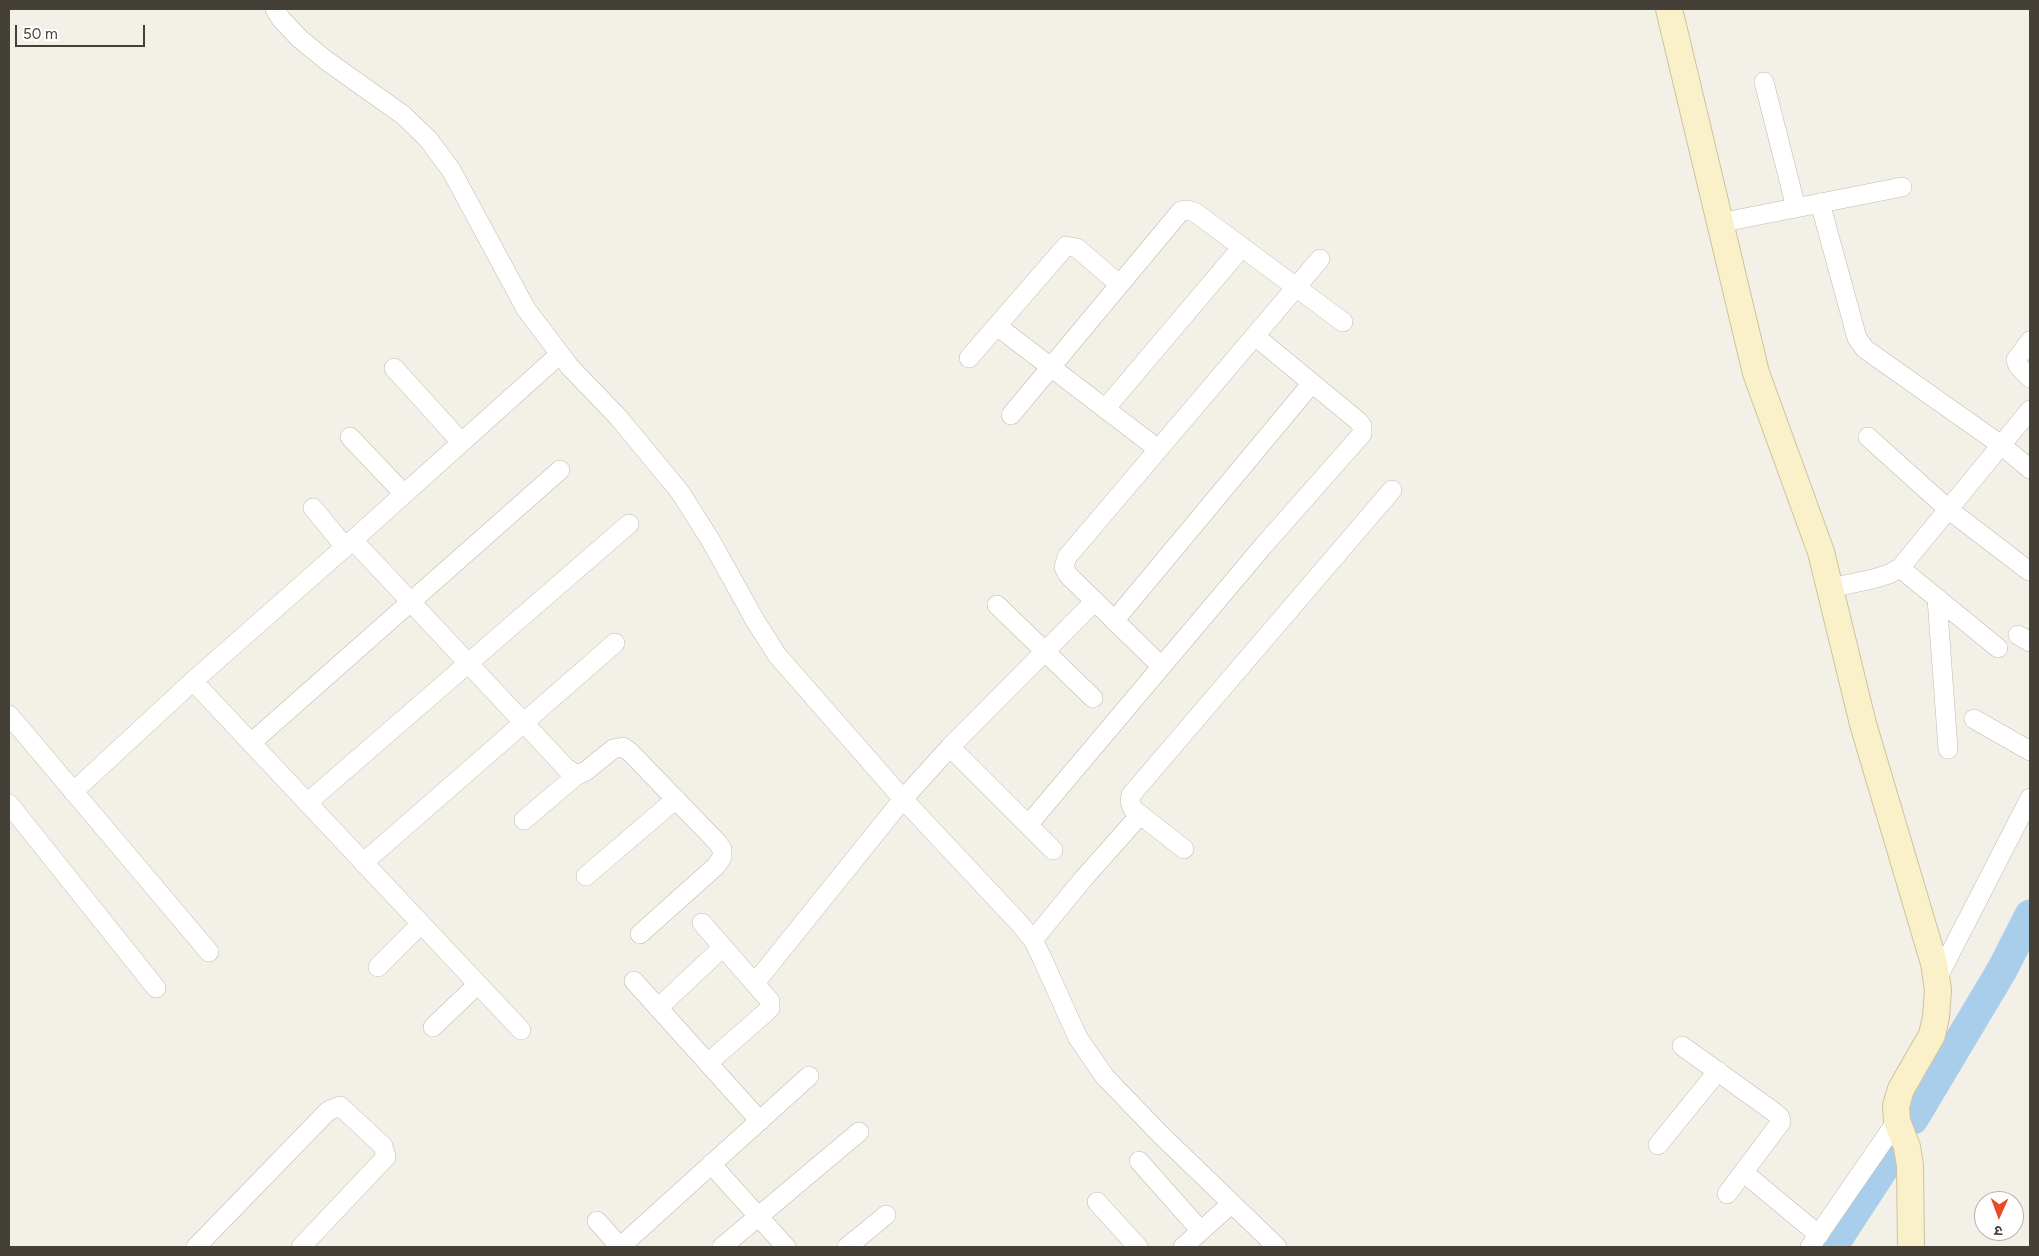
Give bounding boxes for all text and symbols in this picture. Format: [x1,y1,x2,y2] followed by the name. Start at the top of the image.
[18,15,148,47] scale bar
[23,25,58,43] text: 50 m
[1974,1191,2024,1241] north arrow
[1994,1222,2003,1239] text: उ

